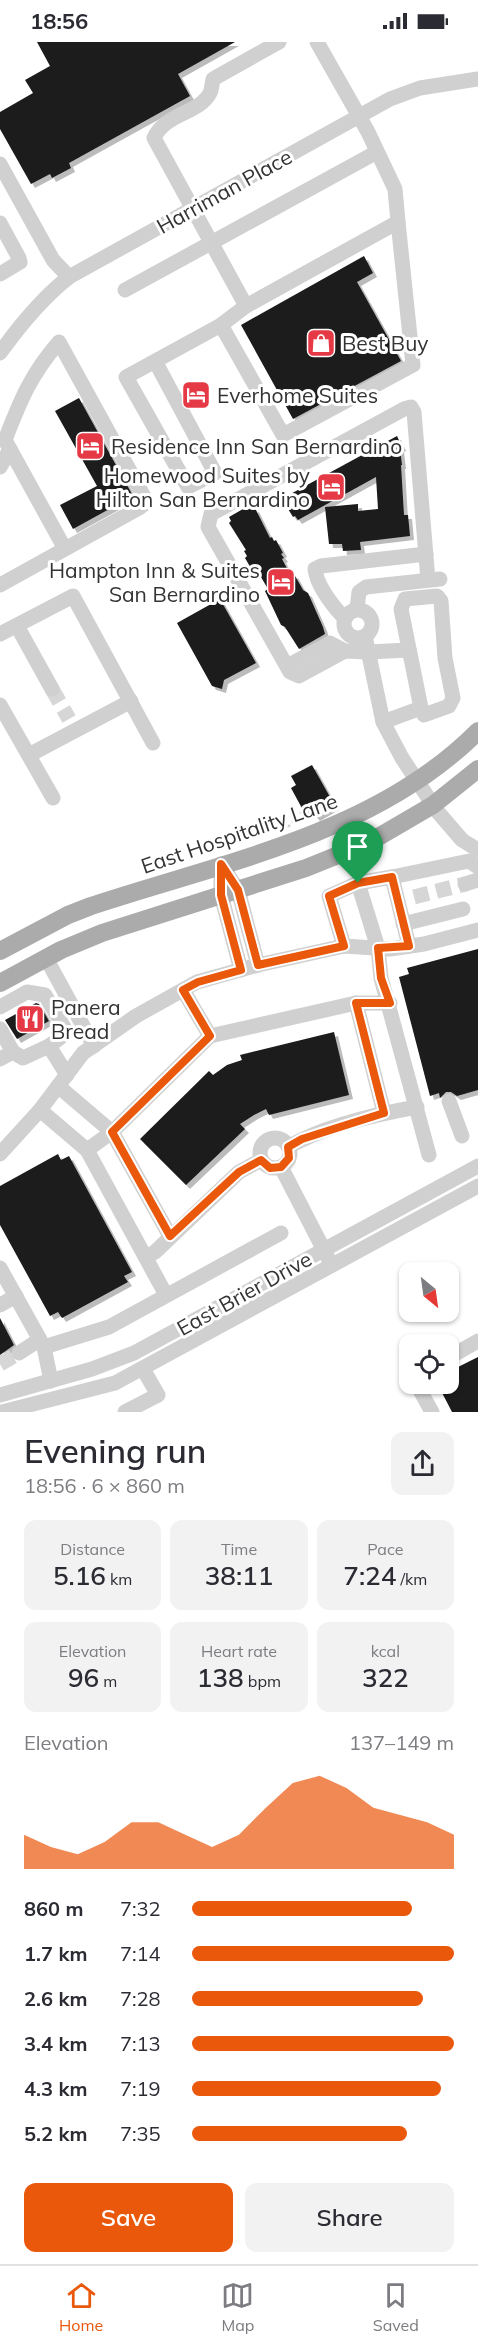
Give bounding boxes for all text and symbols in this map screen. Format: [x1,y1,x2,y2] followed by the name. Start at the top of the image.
[30,7,88,35] text: 18:56
[152,143,296,239] street label: Harriman Place
[305,327,337,359] shop icon: Best Buy
[342,330,428,356] place label: Best Buy
[180,379,212,411] hotel icon: Everhome Suites
[217,382,378,408] place label: Everhome Suites
[74,430,106,462] hotel icon: Residence Inn San Bernardino
[111,433,402,459] place label: Residence Inn San Bernardino
[96,462,310,512] place label: Homewood Suites by Hilton San Bernardino
[315,471,347,503] hotel icon: Homewood Suites by Hilton San Bernardino
[49,557,260,607] place label: Hampton Inn & Suites San Bernardino
[265,566,297,598] hotel icon: Hampton Inn & Suites San Bernardino
[137,787,341,879] street label: East Hospitality Lane
[332,821,383,883] pin
[341,830,374,863] icon: arrive
[51,994,121,1044] place label: Panera Bread
[14,1003,46,1035] restaurant icon: Panera Bread
[172,1245,316,1341] street label: East Brier Drive
[399,1262,459,1322] north arrow
[399,1262,459,1394] map controls
[399,1334,459,1394] button: locate
[24,1430,206,1471] text: Evening run
[391,1432,454,1495] button: share
[24,1473,185,1498] text: 18:56 · 6 × 860 m
[60,1539,125,1559] text: Distance
[221,1539,257,1559] text: Time
[367,1539,403,1559] text: Pace
[53,1559,106,1592] text: 5.16
[205,1559,273,1592] text: 38:11
[343,1559,396,1592] text: 7:24
[106,1569,132,1589] text: km
[396,1569,427,1589] text: /km
[59,1641,127,1661] text: Elevation
[201,1641,277,1661] text: Heart rate
[371,1641,400,1661] text: kcal
[68,1661,99,1694] text: 96
[197,1661,244,1694] text: 138
[362,1661,409,1694] text: 322
[99,1671,117,1691] text: m
[244,1671,281,1691] text: bpm
[24,1730,109,1755] text: Elevation
[349,1730,454,1755] text: 137–149 m
[24,1896,83,1921] text: 860 m
[120,1896,161,1921] text: 7:32
[24,1941,87,1966] text: 1.7 km
[120,1941,161,1966] text: 7:14
[24,1986,87,2011] text: 2.6 km
[120,1986,161,2011] text: 7:28
[24,2031,87,2056] text: 3.4 km
[120,2031,161,2056] text: 7:13
[24,2076,87,2101] text: 4.3 km
[120,2076,161,2101] text: 7:19
[24,2121,87,2146] text: 5.2 km
[120,2121,161,2146] text: 7:35
[24,2183,233,2252] button: Save
[245,2183,454,2252] button: Share
[59,2279,103,2335] tab: Home
[221,2279,254,2335] tab: Map
[373,2279,419,2335] tab: Saved

